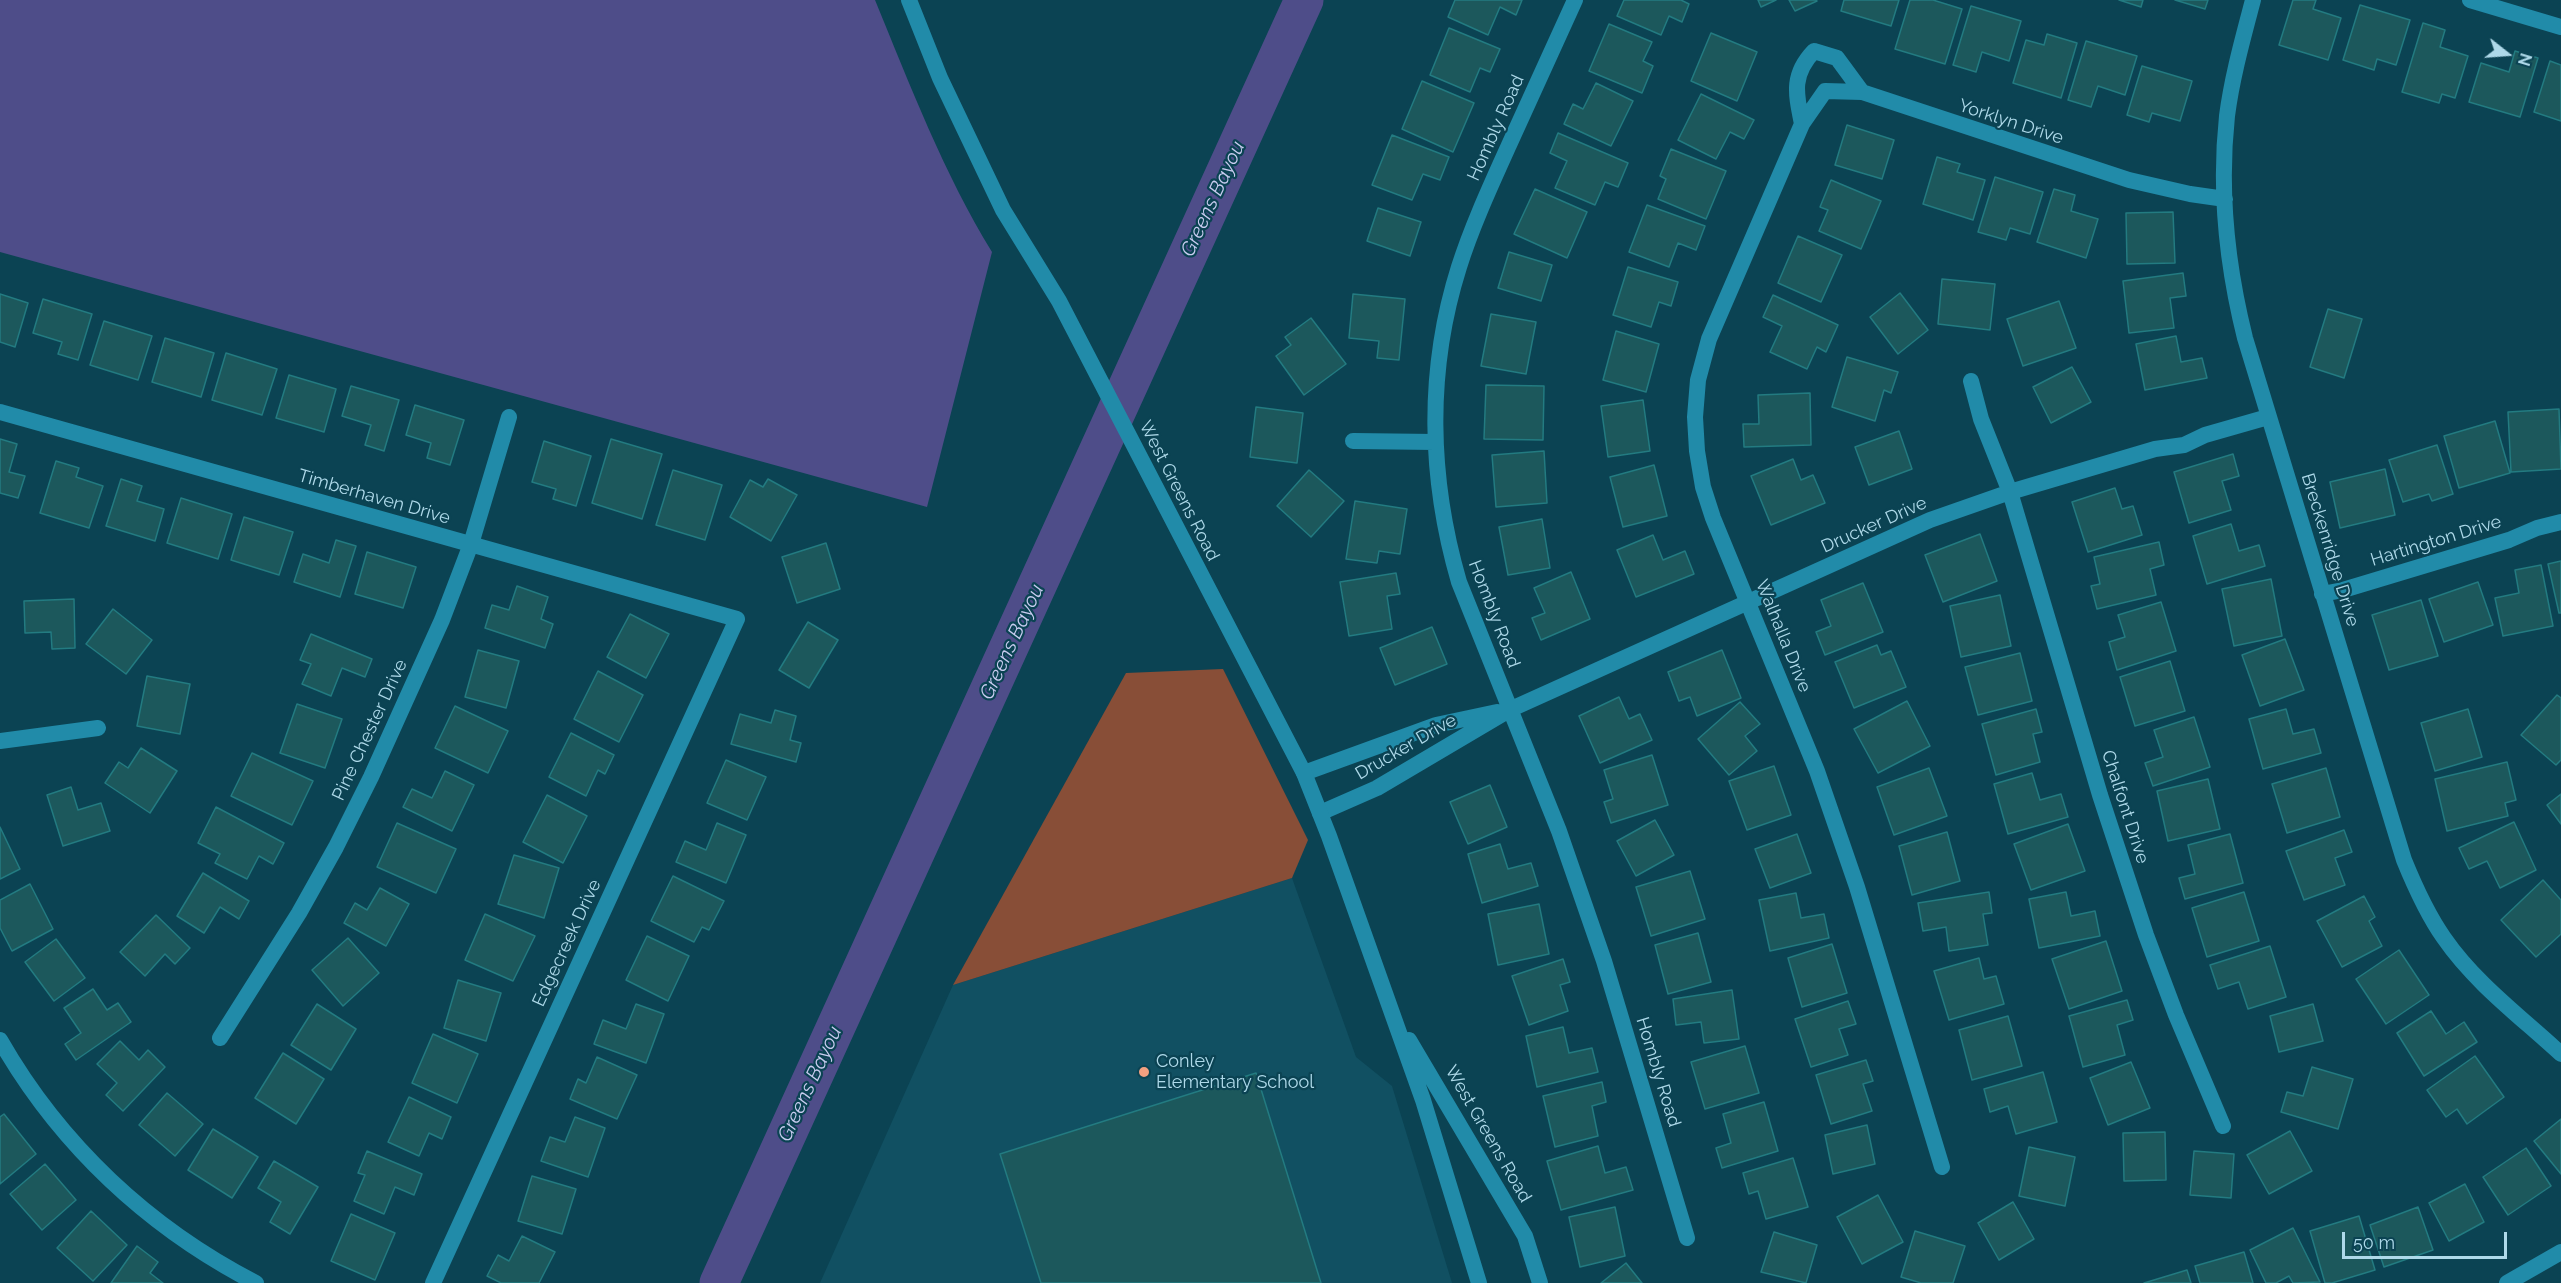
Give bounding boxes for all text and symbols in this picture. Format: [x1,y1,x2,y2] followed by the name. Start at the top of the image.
[2477,24,2537,84] north arrow
[2514,51,2536,68] text: N
[1463,72,1529,184] street label: Hombly Road
[1956,95,2066,149] street label: Yorklyn Drive
[1176,138,1250,260] water label: Greens Bayou
[1134,417,1224,565] street label: West Greens Road
[295,465,453,529] street label: Timberhaven Drive
[2296,471,2364,629] street label: Breckenridge Drive
[1818,492,1930,558] street label: Drucker Drive
[2368,511,2504,571] street label: Hartington Drive
[1464,557,1524,671] street label: Hombly Road
[1751,576,1815,696] street label: Walhalla Drive
[975,581,1049,703] water label: Greens Bayou
[328,656,412,804] street label: Pine Chester Drive
[1352,709,1460,785] street label: Drucker Drive
[2097,748,2153,866] street label: Chalfont Drive
[528,876,606,1010] street label: Edgecreek Drive
[1631,1015,1685,1129] street label: Hombly Road
[773,1023,847,1145] water label: Greens Bayou
[1156,1051,1314,1094] place label: Conley Elementary School
[1440,1062,1536,1206] street label: West Greens Road
[1137,1065,1151,1079] marker: Conley Elementary School
[2345,1220,2510,1258] scale bar
[2353,1232,2395,1253] text: 50 m

